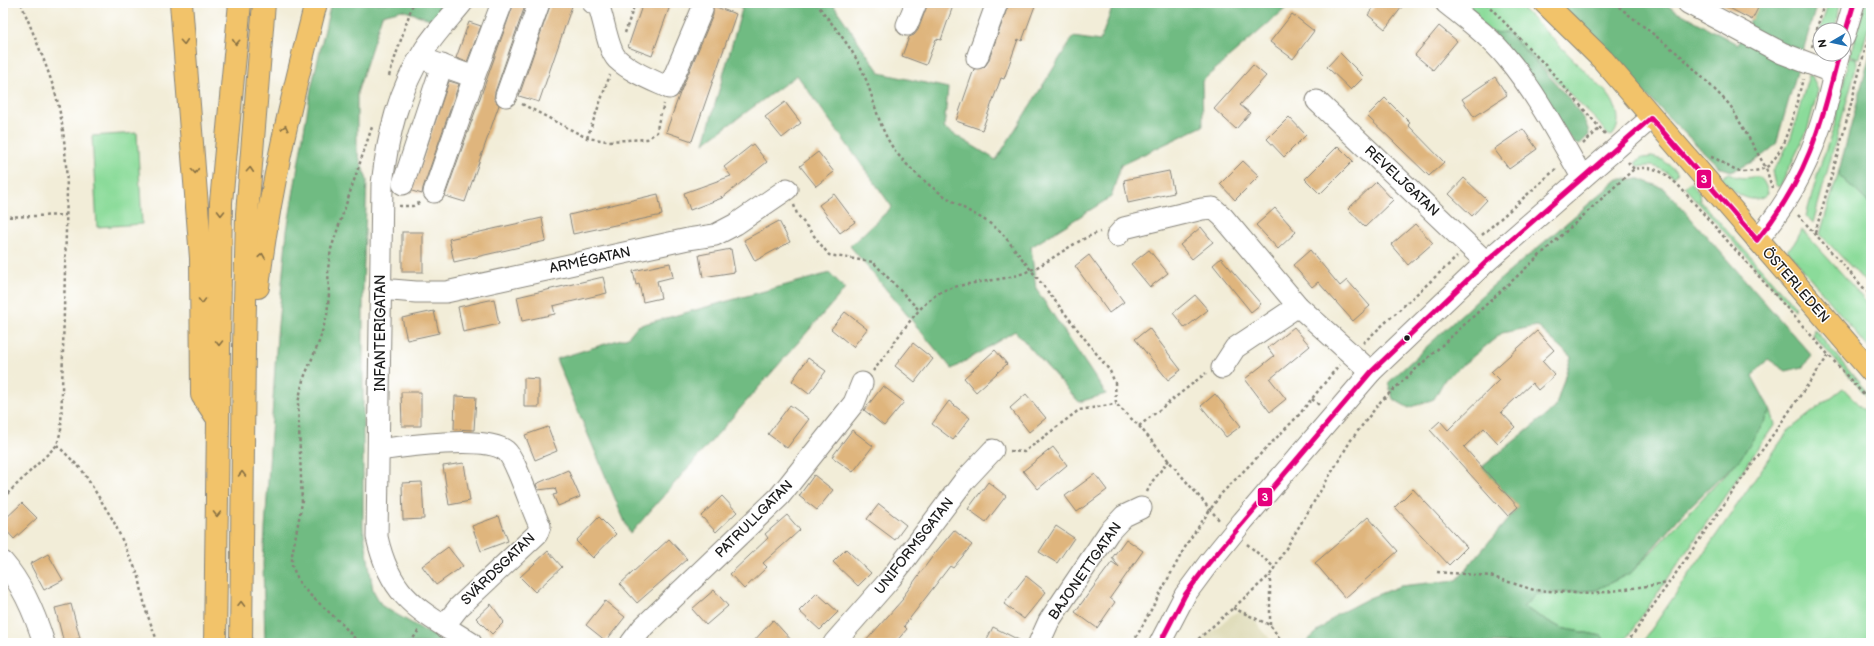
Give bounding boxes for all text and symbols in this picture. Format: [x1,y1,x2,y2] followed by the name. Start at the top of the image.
[1812,22,1852,62] north arrow
[1816,38,1830,49] text: N
[179,39,188,45] one-way arrow
[232,39,241,45] one-way arrow
[281,125,289,131] one-way arrow
[1361,142,1443,220] street label: REVELJGATAN
[246,167,255,173] one-way arrow
[190,168,199,174] one-way arrow
[1696,169,1712,189] line badge: 3
[1701,173,1708,186] text: 3
[217,210,225,216] one-way arrow
[548,242,632,277] street label: ARMÉGATAN
[1759,243,1834,326] street label: ÖSTERLEDEN
[257,253,266,259] one-way arrow
[372,274,389,392] street label: INFANTERIGATAN
[198,298,206,304] one-way arrow
[1402,333,1412,343] unlabelled marker
[215,340,223,346] one-way arrow
[238,471,246,477] one-way arrow
[712,477,796,561] street label: PATRULLGATAN
[1257,487,1273,507] line badge: 3
[1262,491,1269,504] text: 3
[871,494,957,598] street label: UNIFORMSGATAN
[213,511,221,517] one-way arrow
[1045,519,1125,623] street label: BAJONETTGATAN
[457,529,539,609] street label: SVÄRDSGATAN
[237,601,245,607] one-way arrow

